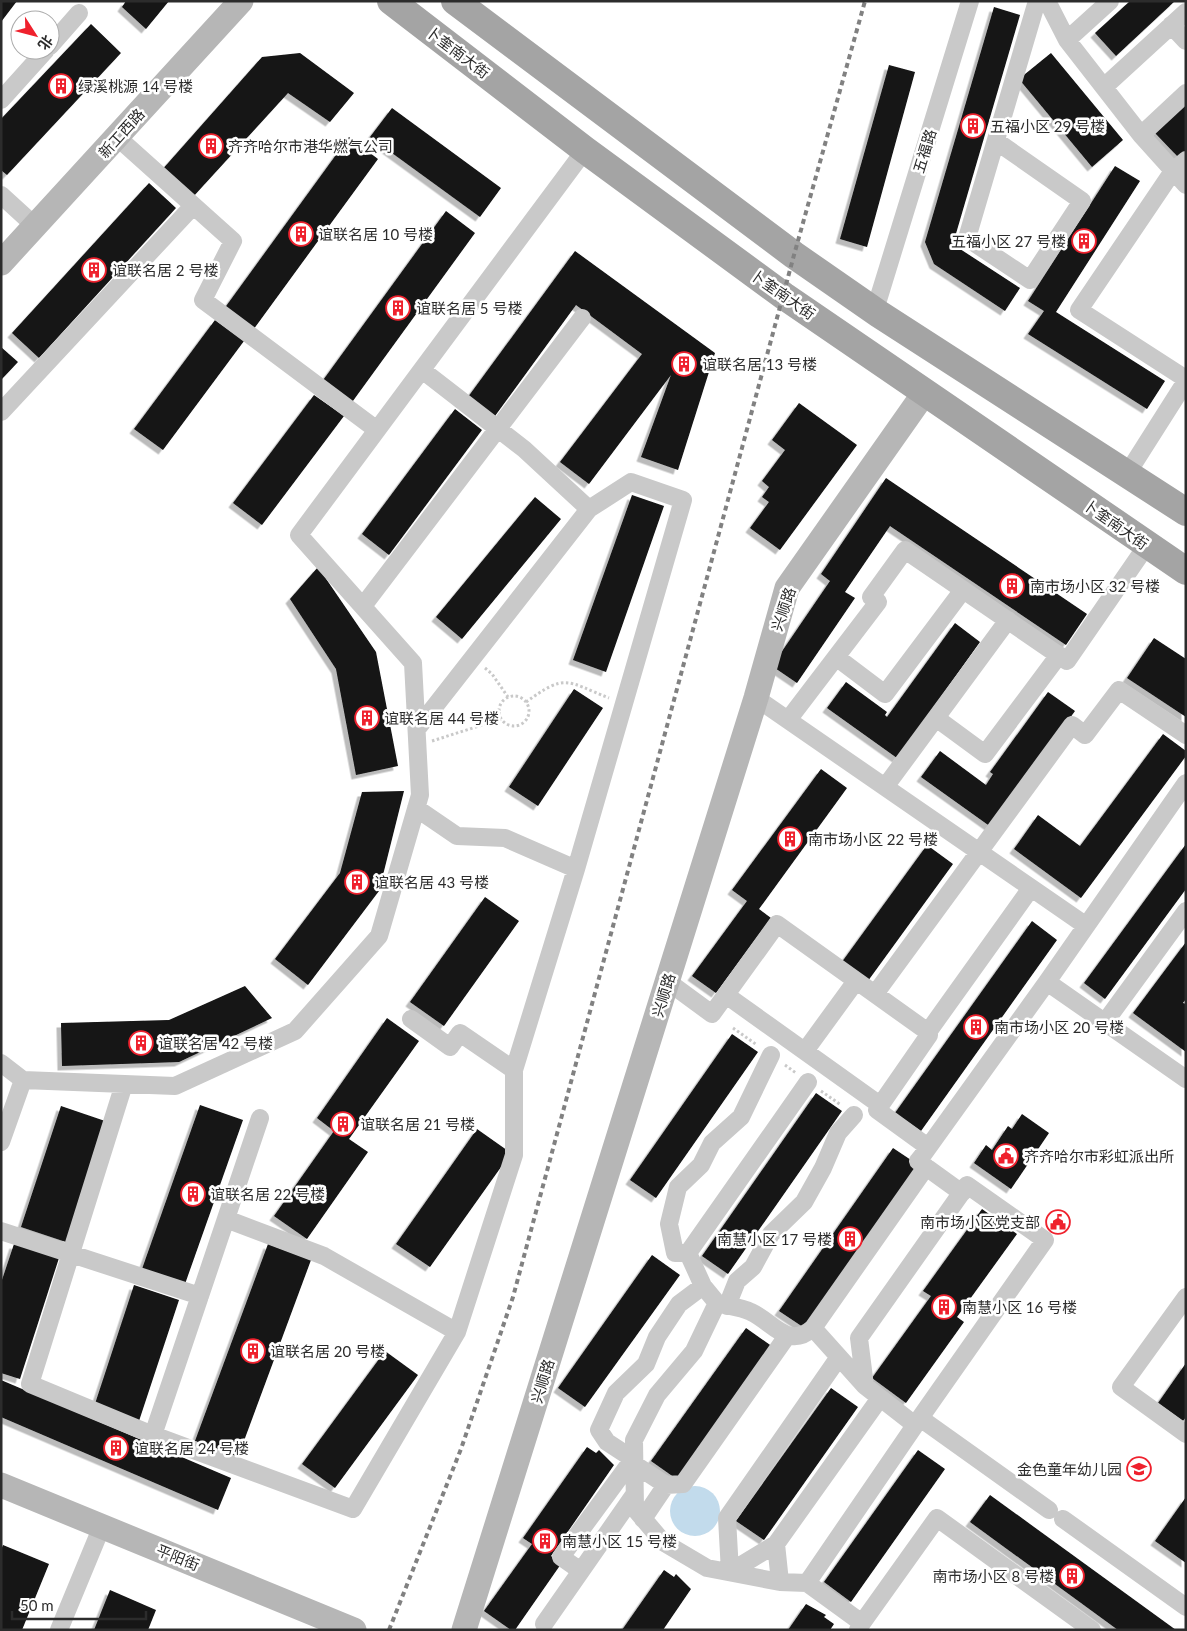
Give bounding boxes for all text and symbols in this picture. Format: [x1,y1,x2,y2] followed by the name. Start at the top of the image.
[10,10,60,60] north arrow
[423,22,493,82] street label: 卜奎南大街
[35,32,57,54] text: 北
[48,73,74,99] building icon: 绿溪桃源 14 号楼
[78,77,193,95] place label: 绿溪桃源 14 号楼
[94,105,148,161] street label: 新工西路
[960,113,986,139] building icon: 五福小区 29 号楼
[990,117,1105,135] place label: 五福小区 29 号楼
[909,127,939,175] street label: 五福路
[198,133,224,159] building icon: 齐齐哈尔市港华燃气公司
[228,137,393,155] place label: 齐齐哈尔市港华燃气公司
[288,221,314,247] building icon: 谊联名居 10 号楼
[318,225,433,243] place label: 谊联名居 10 号楼
[1071,228,1097,254] building icon: 五福小区 27 号楼
[951,232,1066,250] place label: 五福小区 27 号楼
[81,257,107,283] building icon: 谊联名居 2 号楼
[112,261,218,279] place label: 谊联名居 2 号楼
[747,265,819,323] street label: 卜奎南大街
[385,295,411,321] building icon: 谊联名居 5 号楼
[416,299,522,317] place label: 谊联名居 5 号楼
[671,351,697,377] building icon: 谊联名居 13 号楼
[702,355,817,373] place label: 谊联名居 13 号楼
[1080,495,1152,553] street label: 卜奎南大街
[999,573,1025,599] building icon: 南市场小区 32 号楼
[1030,577,1160,595] place label: 南市场小区 32 号楼
[767,585,799,633] street label: 兴顺路
[354,705,380,731] building icon: 谊联名居 44 号楼
[384,709,499,727] place label: 谊联名居 44 号楼
[777,826,803,852] building icon: 南市场小区 22 号楼
[808,830,938,848] place label: 南市场小区 22 号楼
[344,869,370,895] building icon: 谊联名居 43 号楼
[374,873,489,891] place label: 谊联名居 43 号楼
[648,971,678,1019] street label: 兴顺路
[963,1014,989,1040] building icon: 南市场小区 20 号楼
[994,1018,1124,1036] place label: 南市场小区 20 号楼
[128,1030,154,1056] building icon: 谊联名居 42 号楼
[158,1034,273,1052] place label: 谊联名居 42 号楼
[330,1111,356,1137] building icon: 谊联名居 21 号楼
[360,1115,475,1133] place label: 谊联名居 21 号楼
[993,1143,1019,1169] public building icon: 齐齐哈尔市彩虹派出所
[1024,1147,1174,1165] place label: 齐齐哈尔市彩虹派出所
[180,1181,206,1207] building icon: 谊联名居 22 号楼
[210,1185,325,1203] place label: 谊联名居 22 号楼
[1045,1209,1071,1235] public building icon: 南市场小区党支部
[920,1213,1040,1231] place label: 南市场小区党支部
[837,1226,863,1252] building icon: 南慧小区 17 号楼
[717,1230,832,1248] place label: 南慧小区 17 号楼
[931,1294,957,1320] building icon: 南慧小区 16 号楼
[962,1298,1077,1316] place label: 南慧小区 16 号楼
[240,1338,266,1364] building icon: 谊联名居 20 号楼
[270,1342,385,1360] place label: 谊联名居 20 号楼
[527,1357,557,1405] street label: 兴顺路
[103,1435,129,1461] building icon: 谊联名居 24 号楼
[134,1439,249,1457] place label: 谊联名居 24 号楼
[1126,1456,1152,1482] school or university icon: 金色童年幼儿园
[1017,1460,1122,1478] place label: 金色童年幼儿园
[532,1528,558,1554] building icon: 南慧小区 15 号楼
[562,1532,677,1550] place label: 南慧小区 15 号楼
[154,1540,202,1574] street label: 平阳街
[1059,1563,1085,1589] building icon: 南市场小区 8 号楼
[933,1567,1054,1585] place label: 南市场小区 8 号楼
[12,1588,146,1620] scale bar
[20,1596,54,1614] text: 50 m

